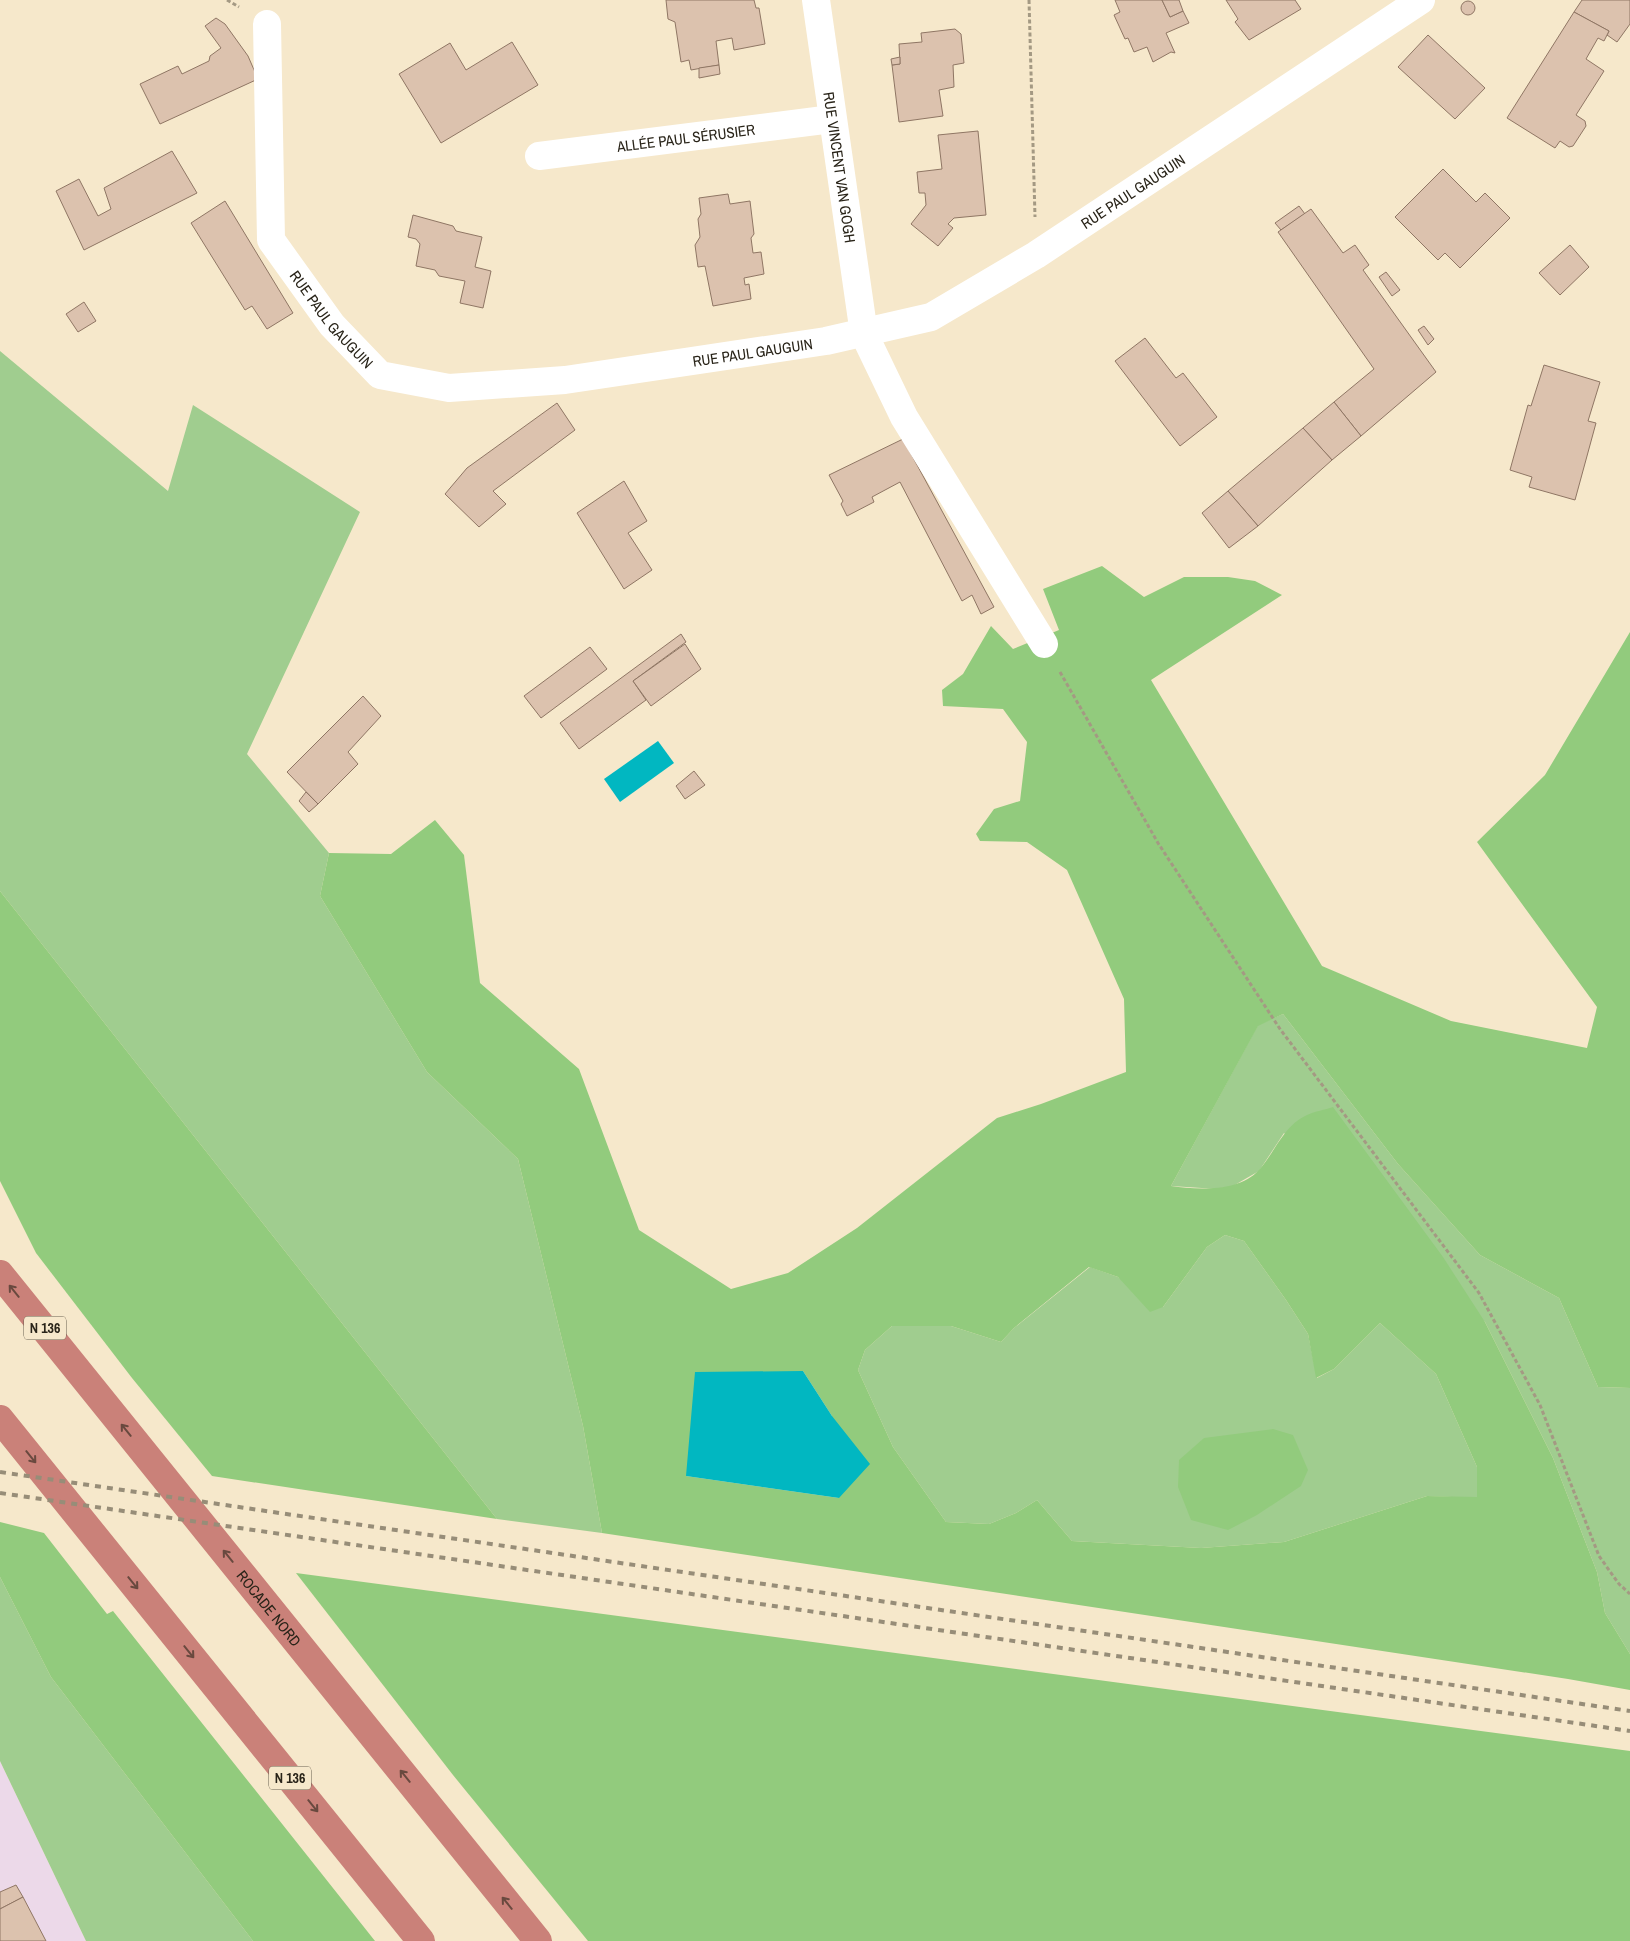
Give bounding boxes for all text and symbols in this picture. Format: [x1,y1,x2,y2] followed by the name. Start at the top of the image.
[819,90,861,244] street label: RUE VINCENT VAN GOGH
[615,118,756,157] street label: ALLÉE PAUL SÉRUSIER
[1076,149,1189,233] street label: RUE PAUL GAUGUIN
[285,266,378,373] street label: RUE PAUL GAUGUIN
[691,333,814,371] street label: RUE PAUL GAUGUIN
[9,1285,20,1298] one-way arrow
[24,1316,66,1340] road number: N 136
[121,1424,132,1437] one-way arrow
[25,1450,36,1463] one-way arrow
[223,1550,234,1563] one-way arrow
[232,1565,307,1651] street label: ROCADE NORD
[127,1577,138,1590] one-way arrow
[183,1646,194,1659] one-way arrow
[269,1766,311,1790] road number: N 136
[400,1770,411,1783] one-way arrow
[307,1799,318,1812] one-way arrow
[502,1897,513,1910] one-way arrow

